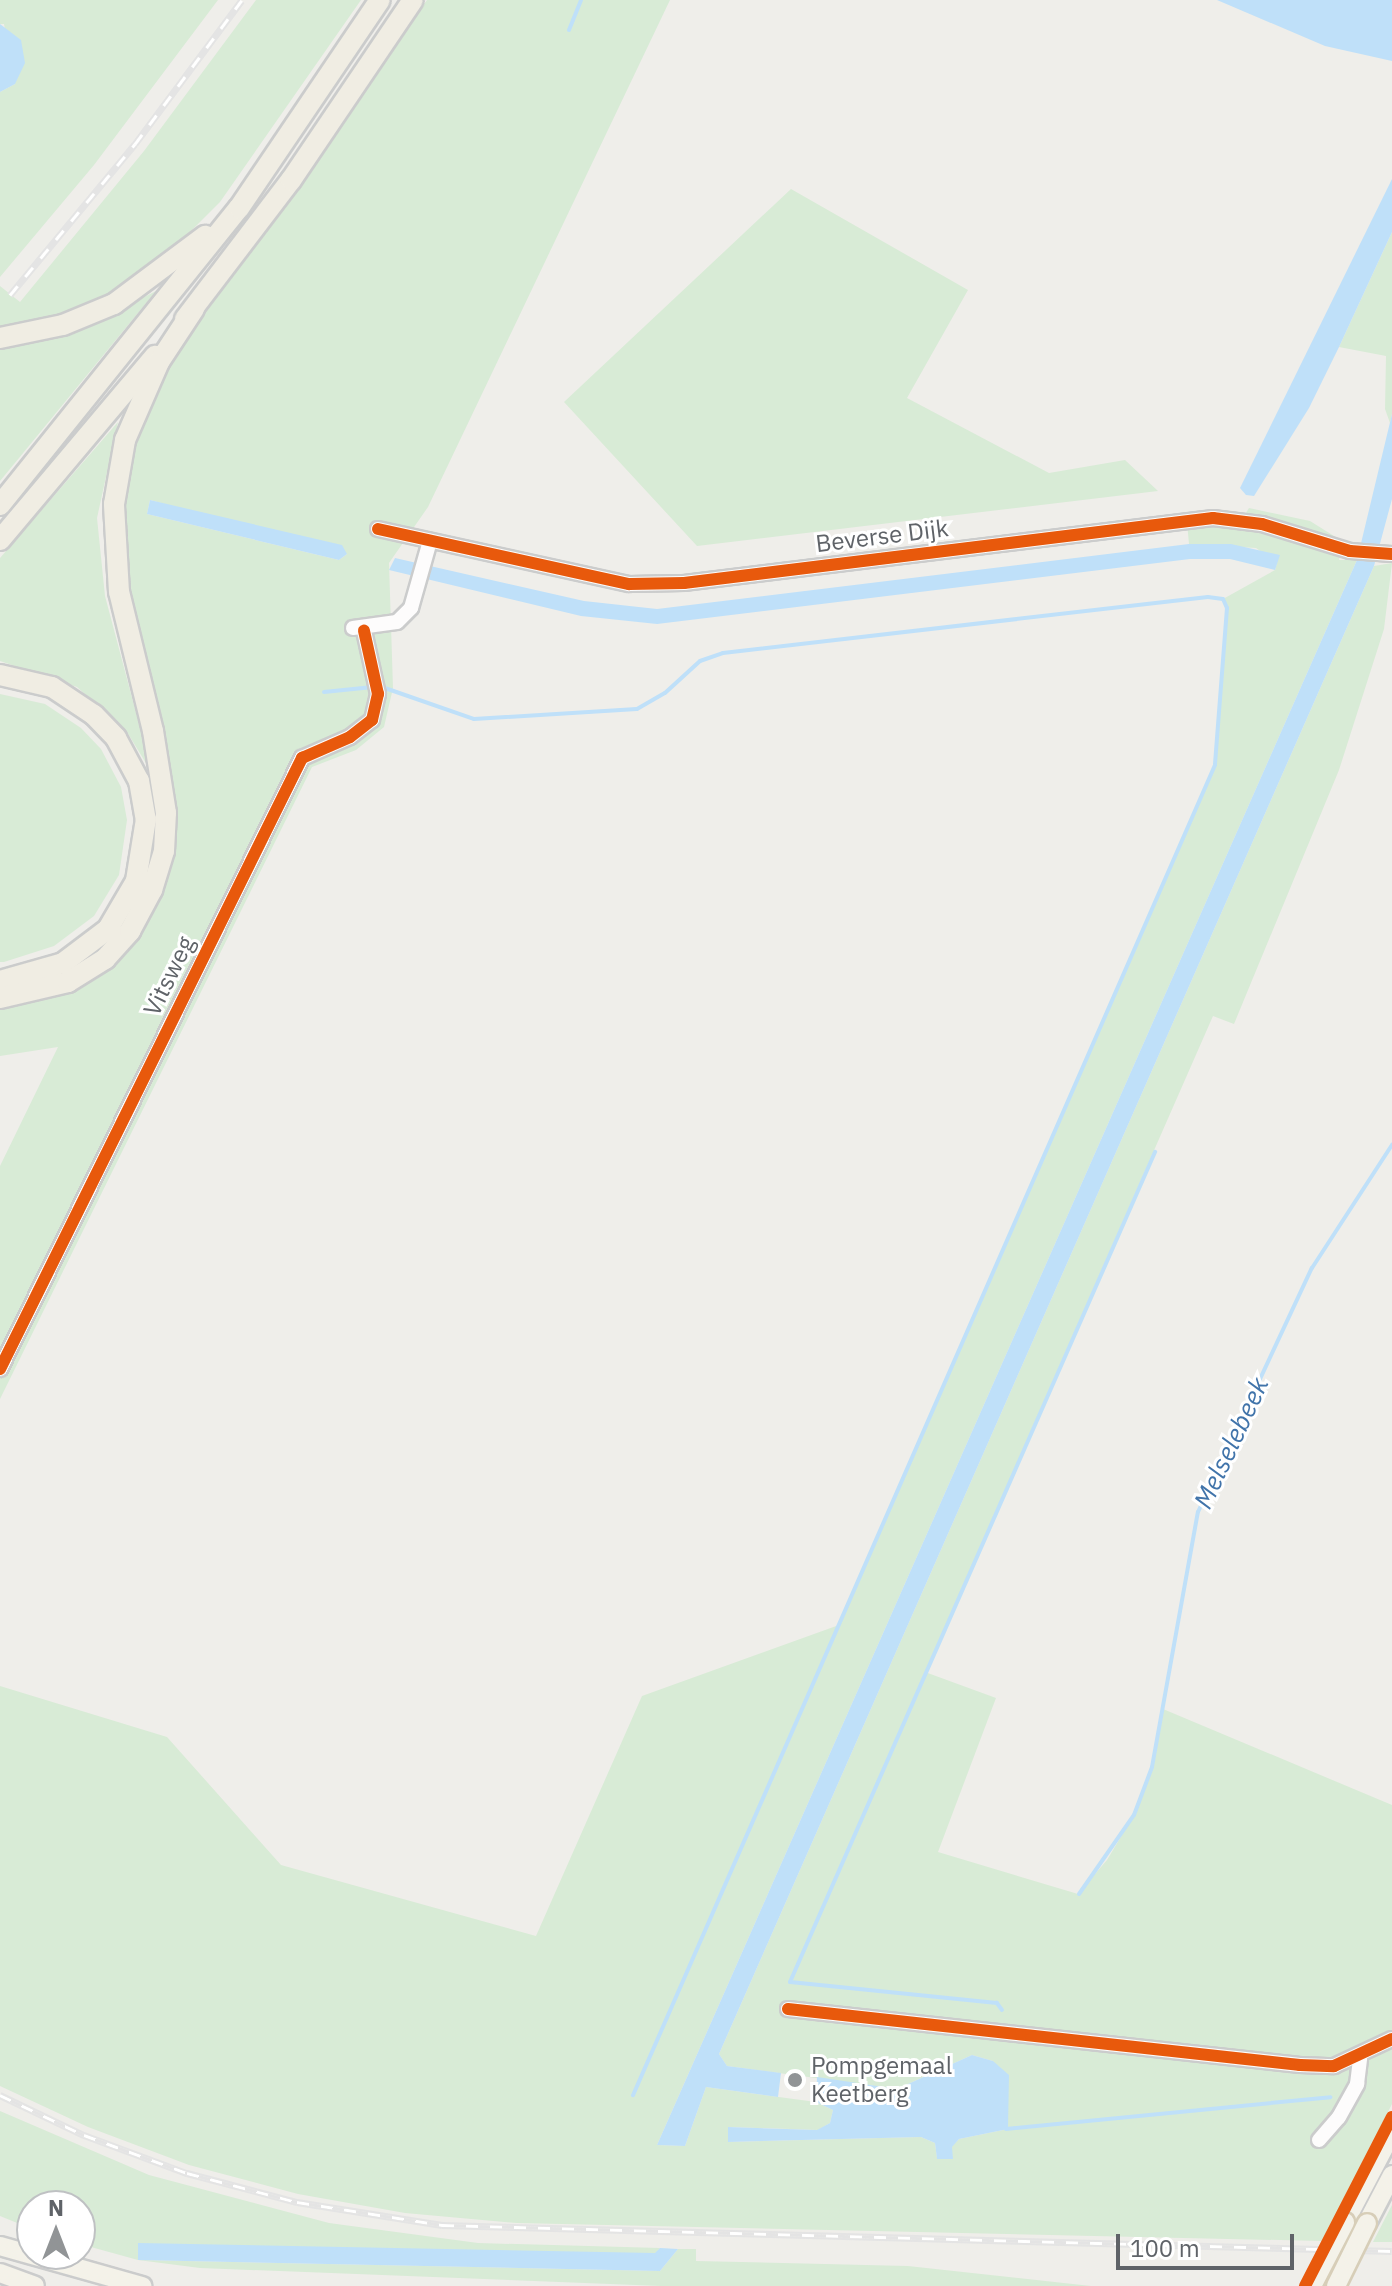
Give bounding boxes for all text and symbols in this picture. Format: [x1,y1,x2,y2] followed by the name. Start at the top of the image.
[814,514,950,558] street label: Beverse Dijk
[137,932,201,1020] street label: Vitsweg
[1187,1372,1275,1514] water label: Melselebeek
[811,2052,952,2108] place label: Pompgemaal Keetberg
[786,2071,804,2089] marker: Pompgemaal Keetberg
[16,2190,96,2270] north arrow
[48,2193,64,2222] text: N
[1120,2218,1298,2268] scale bar
[1130,2232,1200,2264] text: 100 m

